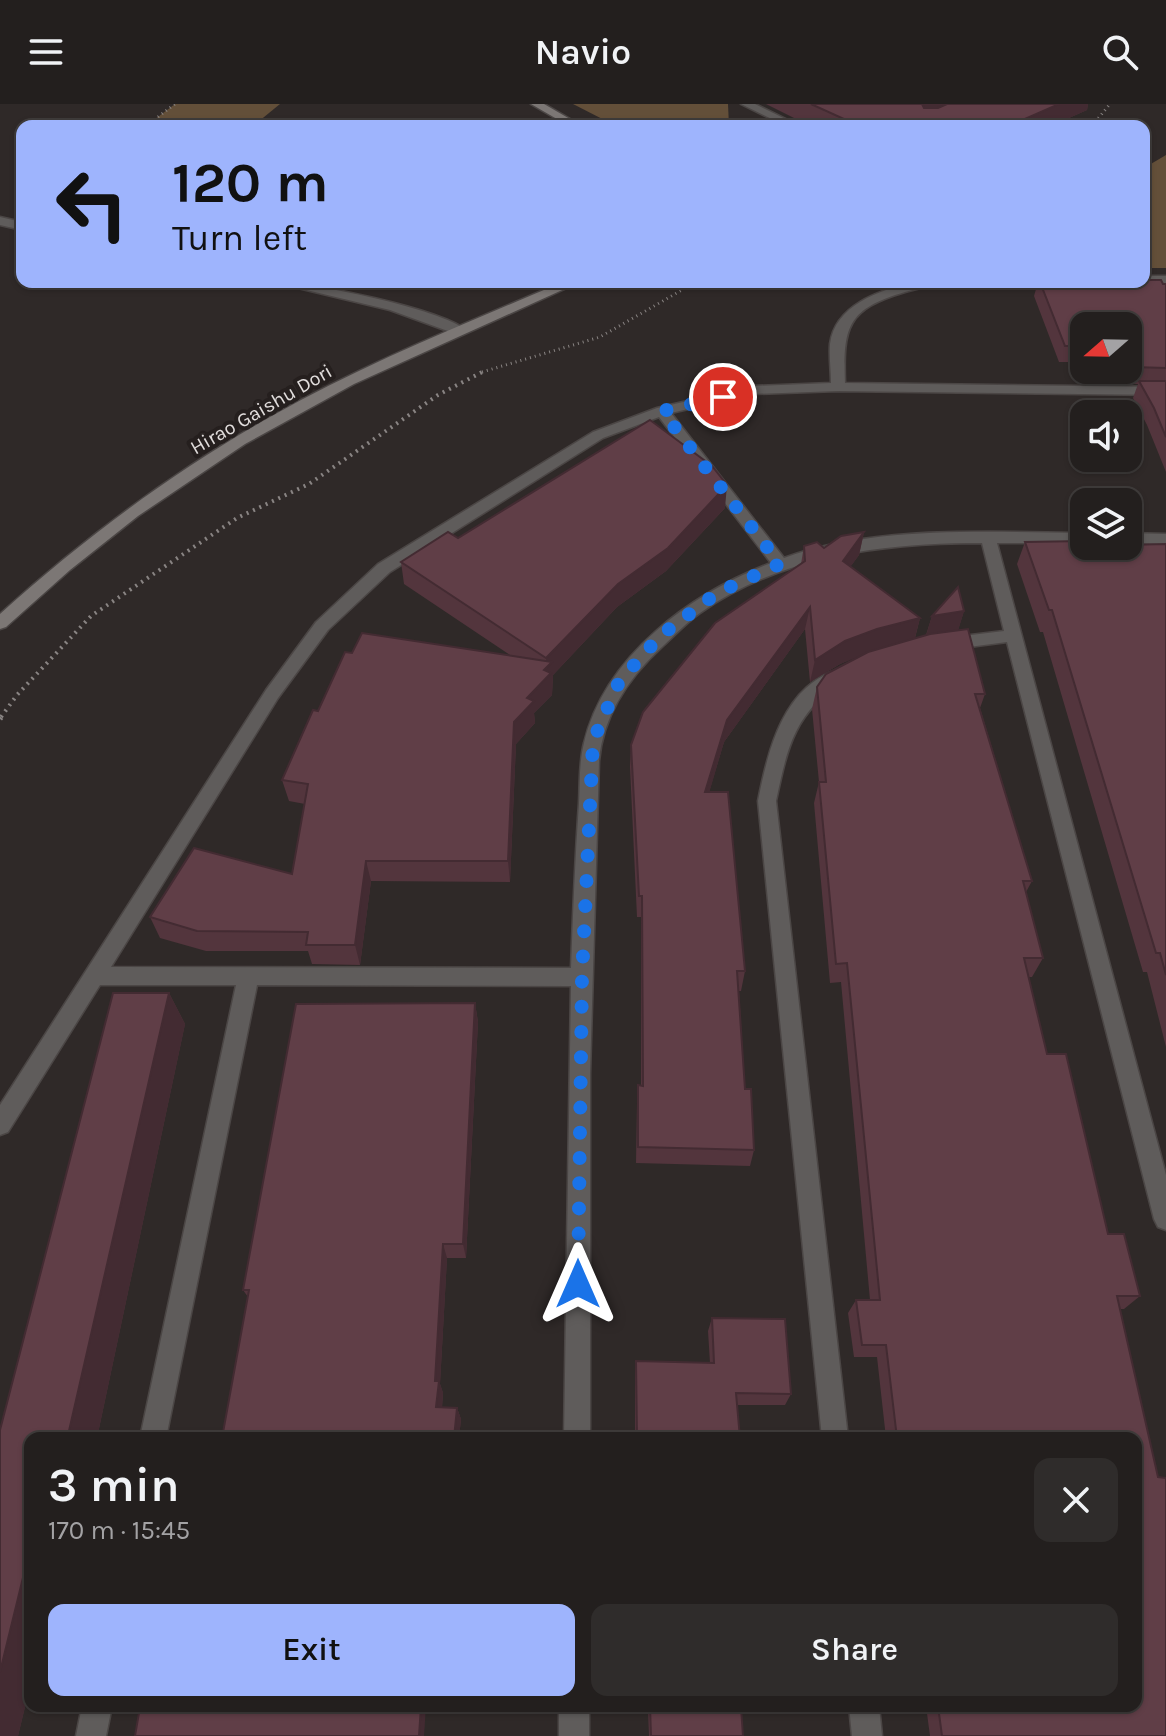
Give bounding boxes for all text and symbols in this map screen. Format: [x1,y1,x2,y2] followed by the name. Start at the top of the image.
[24,30,68,74] icon: menu
[1098,30,1142,74] icon: search
[535,31,631,73] text: Navio
[172,150,329,215] text: 120 m
[40,152,144,256] icon: left
[172,217,307,259] text: Turn left
[1070,312,1142,384] north arrow
[1070,312,1142,560] map controls
[186,360,336,459] street label: Hirao Gaishu Dori
[689,363,757,431] pin
[701,375,745,419] icon: arrive
[1070,400,1142,472] button: sound
[1070,488,1142,560] button: layers
[536,1242,620,1326] position arrow
[48,1457,180,1513] text: 3 min
[1034,1458,1118,1542] button: close
[48,1515,190,1546] text: 170 m · 15:45
[48,1604,575,1696] button: Exit
[591,1604,1118,1696] button: Share

